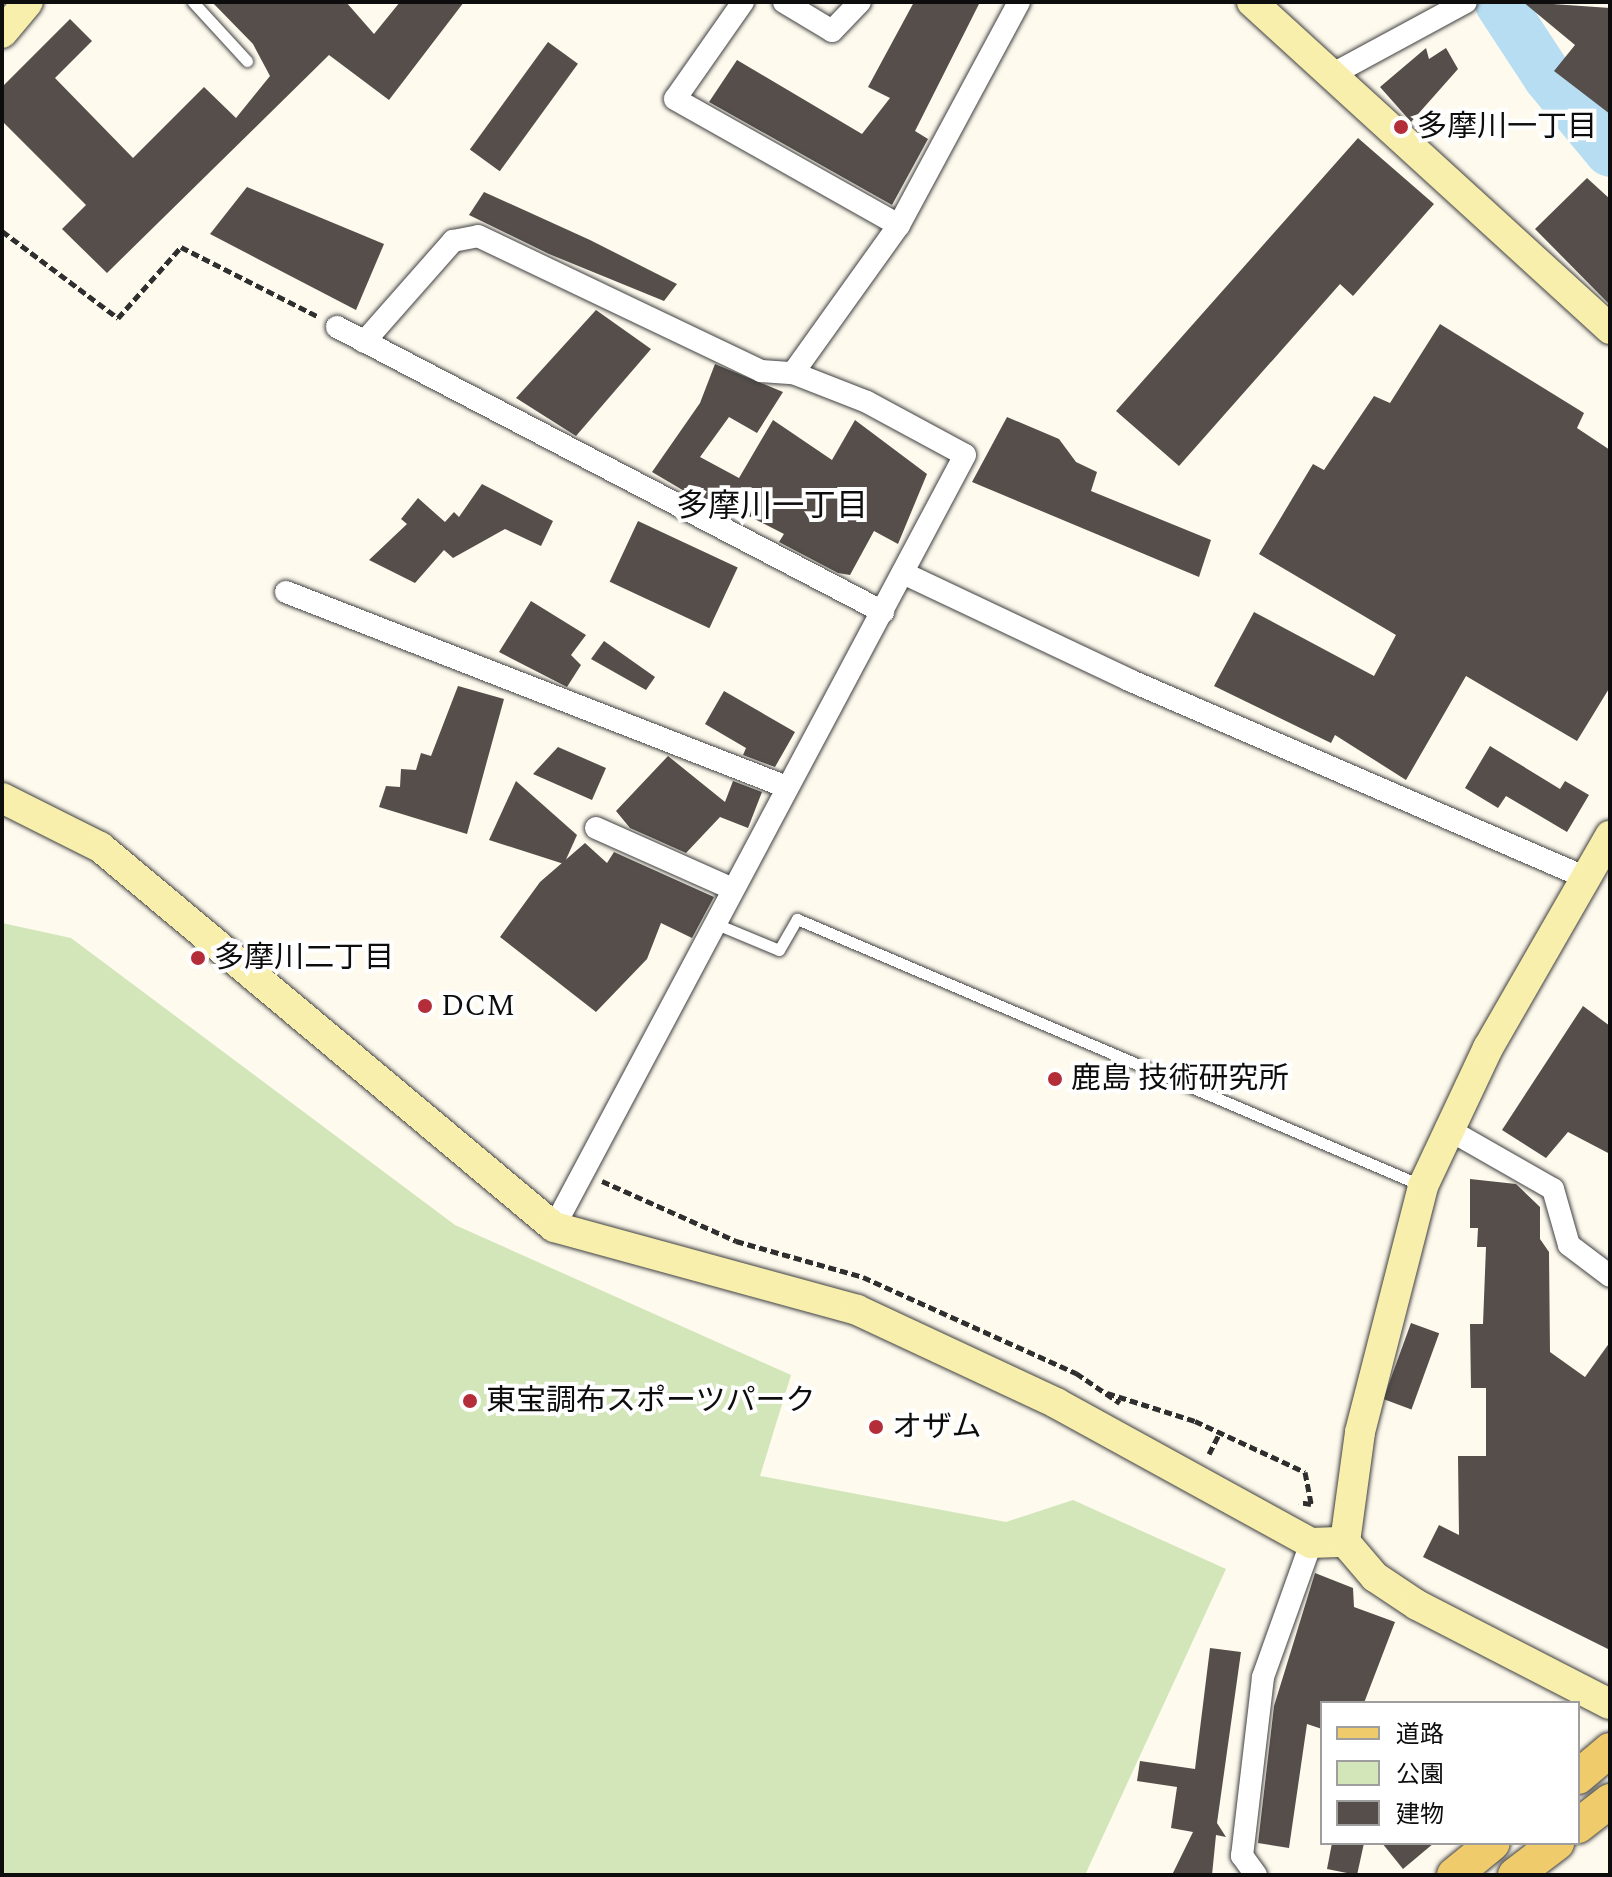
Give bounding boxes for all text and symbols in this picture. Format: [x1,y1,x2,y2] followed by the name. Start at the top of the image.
[1417,109,1597,145] place label: 多摩川一丁目
[1392,118,1410,136] marker: 多摩川一丁目
[676,488,868,526] district label: 多摩川一丁目
[214,940,394,976] place label: 多摩川二丁目
[189,949,207,967] marker: 多摩川二丁目
[441,988,515,1024] place label: DCM
[416,997,434,1015] marker: DCM
[1071,1061,1288,1097] place label: 鹿島 技術研究所
[1046,1070,1064,1088] marker: 鹿島 技術研究所
[486,1383,816,1419] place label: 東宝調布スポーツパーク
[461,1392,479,1410] marker: 東宝調布スポーツパーク
[892,1409,982,1445] place label: オザム
[867,1418,885,1436] marker: オザム
[1320,1701,1580,1845] legend
[1396,1717,1444,1753] text: 道路
[1396,1757,1444,1793] text: 公園
[1396,1797,1444,1833] text: 建物

